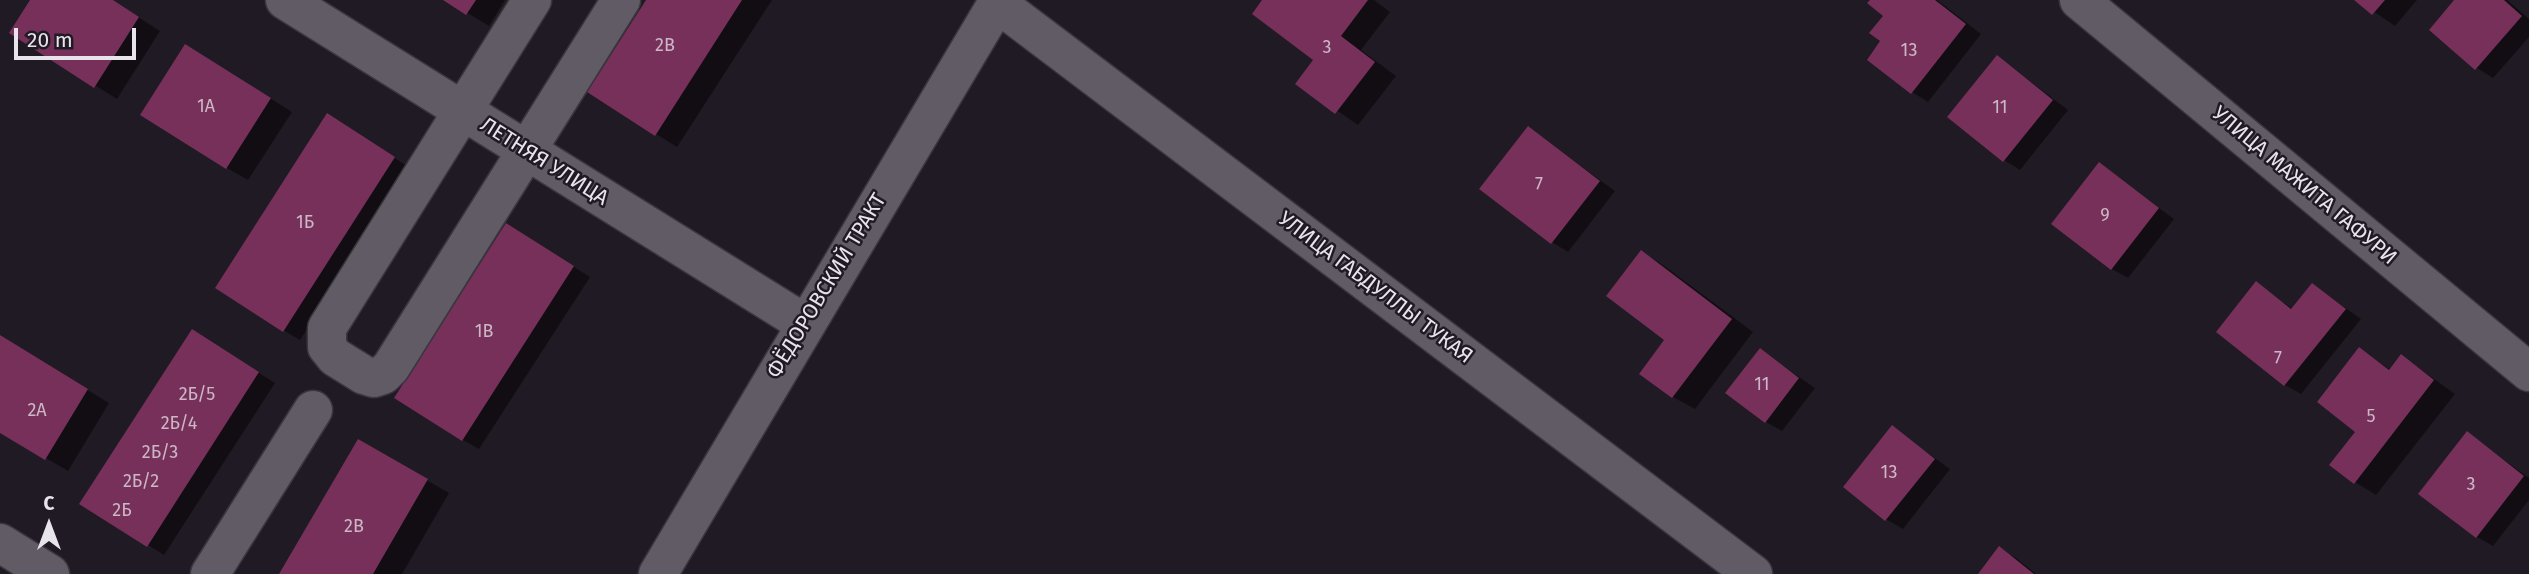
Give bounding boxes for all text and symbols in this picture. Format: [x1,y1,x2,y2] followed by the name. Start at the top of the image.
[18,14,140,58] scale bar
[27,27,73,53] text: 20 m
[655,35,675,57] house number: 2В
[1323,37,1331,59] house number: 3
[1901,40,1917,62] house number: 13
[197,96,215,118] house number: 1А
[1992,97,2008,119] house number: 11
[2207,101,2401,271] street label: УЛИЦА МАЖИТА ГАФУРИ
[475,113,613,211] street label: ЛЕТНЯЯ УЛИЦА
[1535,174,1543,196] house number: 7
[762,189,892,383] street label: ФЁДОРОВСКИЙ ТРАКТ
[2100,205,2110,227] house number: 9
[1273,207,1477,369] street label: УЛИЦА ГАБДУЛЛЫ ТУКАЯ
[296,212,314,234] house number: 1Б
[475,321,493,343] house number: 1В
[2274,348,2282,370] house number: 7
[1754,374,1770,396] house number: 11
[179,384,215,406] house number: 2Б/5
[27,400,47,422] house number: 2А
[2366,406,2376,428] house number: 5
[161,413,197,435] house number: 2Б/4
[142,442,178,464] house number: 2Б/3
[1881,462,1897,484] house number: 13
[123,471,159,493] house number: 2Б/2
[2467,474,2475,496] house number: 3
[14,490,84,560] north arrow
[44,492,54,515] text: С
[112,500,132,522] house number: 2Б
[344,516,364,538] house number: 2В

